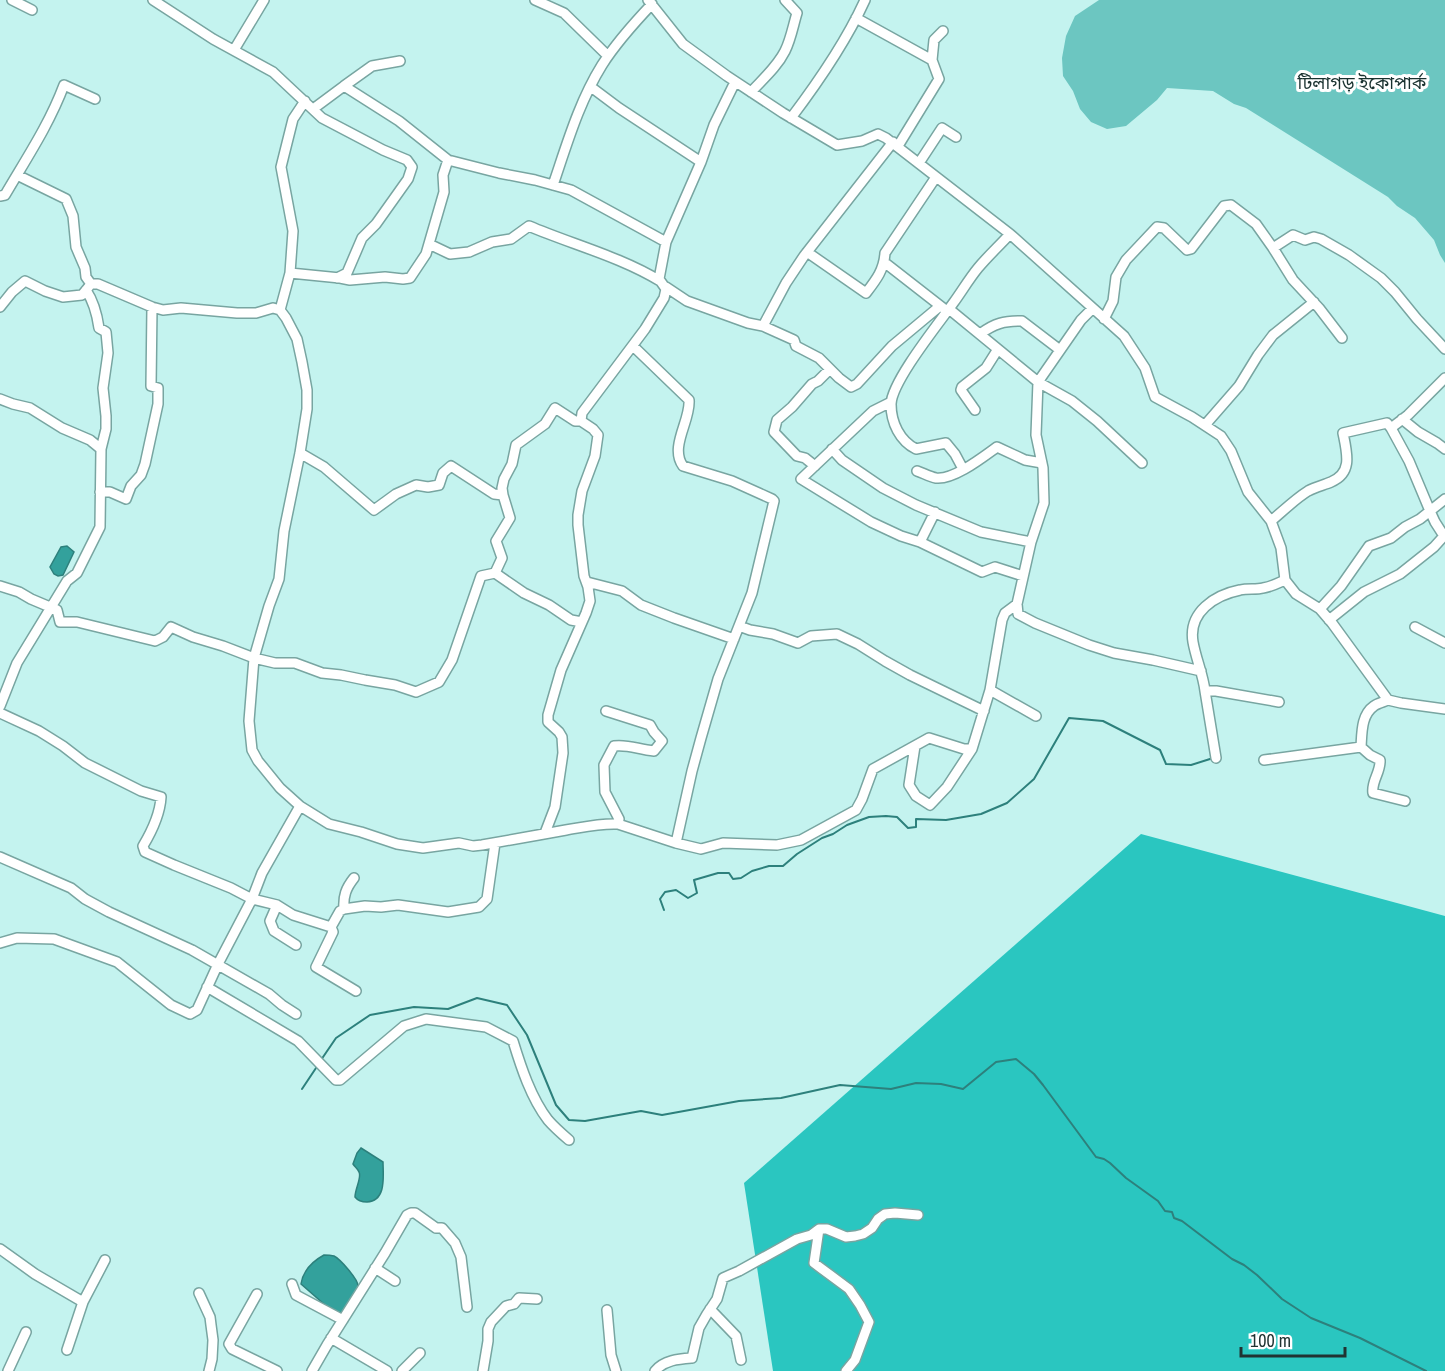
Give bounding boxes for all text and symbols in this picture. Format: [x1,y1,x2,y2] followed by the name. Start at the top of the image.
[1297,70,1427,95] park label: টিলাগড় ইকোপার্ক
[1241,1320,1344,1358] scale bar
[1250,1328,1291,1353] text: 100 m

